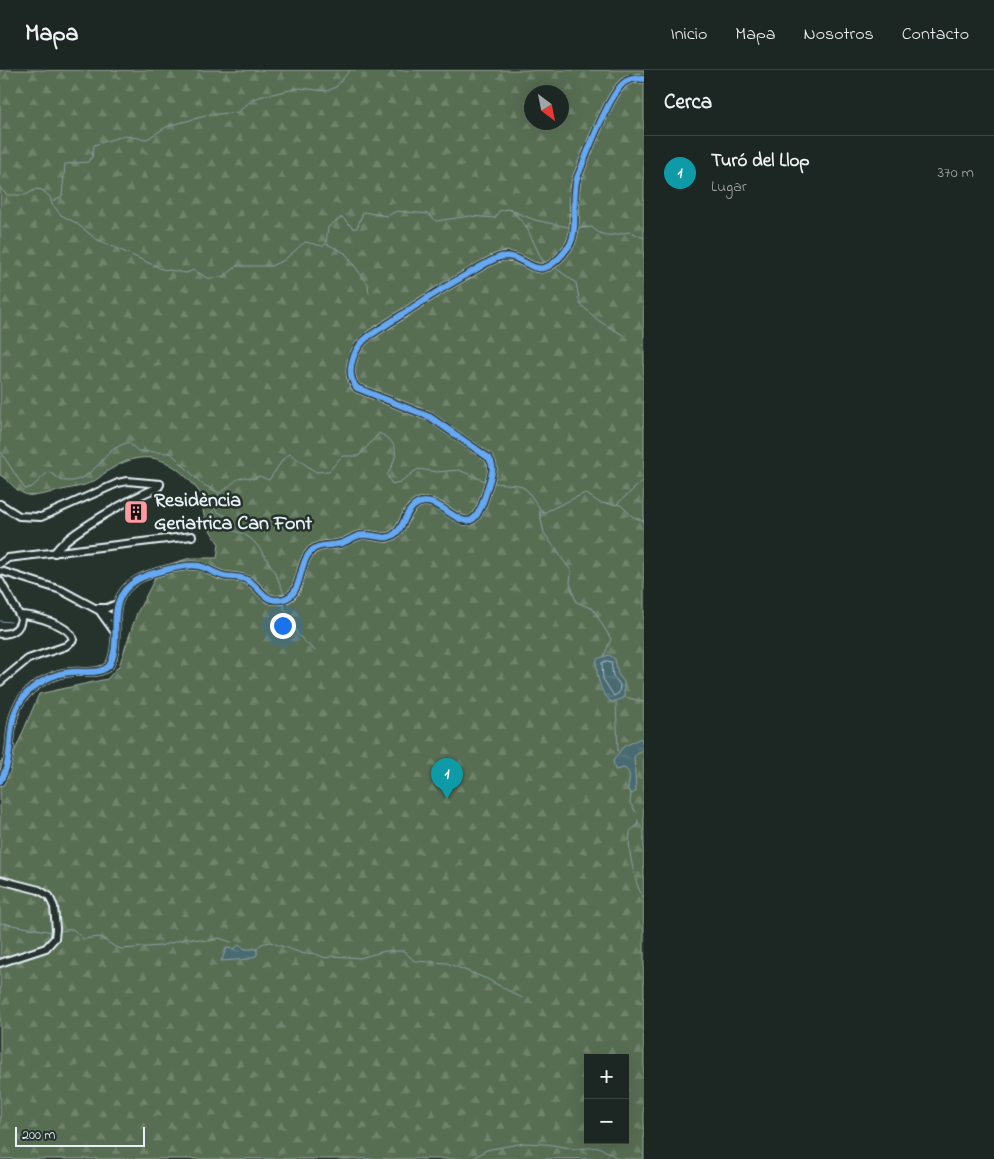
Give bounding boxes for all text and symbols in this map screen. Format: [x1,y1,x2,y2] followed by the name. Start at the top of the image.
[25,17,79,52] text: Mapa
[670,22,707,48] text: Inicio
[735,22,776,48] text: Mapa
[804,22,874,48] text: Nosotros
[902,22,969,48] text: Contacto
[524,85,569,130] north arrow
[664,88,712,118] text: Cerca
[711,148,810,175] text: Turó del Llop
[677,161,683,185] text: 1
[937,161,974,185] text: 370 m
[711,175,747,199] text: Lugar
[154,487,312,539] place label: Residència Geriatrica Can Font
[123,499,149,525] building icon: Residència Geriatrica Can Font
[270,613,296,639] your location
[431,758,463,799] pin: 1
[584,1054,629,1144] map controls
[584,1054,629,1099] button: +
[584,1099,629,1144] button: −
[15,1124,145,1147] scale bar
[22,1125,55,1146] text: 200 m

